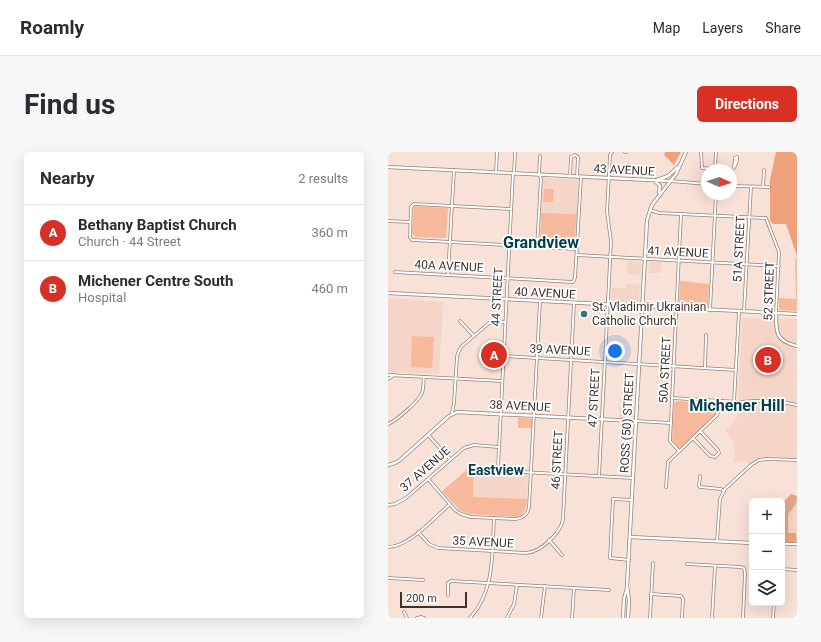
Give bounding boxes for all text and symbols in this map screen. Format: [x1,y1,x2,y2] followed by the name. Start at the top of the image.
[20,16,84,39] text: Roamly
[653,20,680,36] text: Map
[702,20,743,36] text: Layers
[765,20,801,36] text: Share
[697,86,797,122] button: Directions
[24,88,115,121] text: Find us
[593,161,655,179] street label: 43 AVENUE
[701,164,737,200] north arrow
[40,168,95,188] text: Nearby
[298,171,348,186] text: 2 results
[730,215,748,283] street label: 51A STREET
[78,216,237,234] text: Bethany Baptist Church
[49,225,57,240] text: A
[311,225,348,240] text: 360 m
[503,233,579,252] district label: Grandview
[78,234,181,249] text: Church · 44 Street
[647,243,709,261] street label: 41 AVENUE
[414,257,484,275] street label: 40A AVENUE
[761,261,777,321] street label: 52 STREET
[488,267,506,327] street label: 44 STREET
[78,272,233,290] text: Michener Centre South
[49,281,57,296] text: B
[311,281,348,296] text: 460 m
[514,284,576,302] street label: 40 AVENUE
[78,290,126,305] text: Hospital
[592,300,706,328] place label: St. Vladimir Ukrainian Catholic Church
[579,309,589,319] marker: St. Vladimir Ukrainian Catholic Church
[656,336,674,404] street label: 50A STREET
[481,340,507,370] pin: A
[529,341,591,359] street label: 39 AVENUE
[605,341,625,361] your location
[755,345,781,375] pin: B
[585,368,603,428] street label: 47 STREET
[617,373,637,473] street label: ROSS (50) STREET
[689,396,785,415] district label: Michener Hill
[489,397,551,415] street label: 38 AVENUE
[548,430,566,490] street label: 46 STREET
[397,443,453,494] street label: 37 AVENUE
[468,462,525,478] district label: Eastview
[749,498,785,606] map controls
[749,498,785,534] button: +
[452,533,514,551] street label: 35 AVENUE
[749,534,785,570] button: −
[749,570,785,606] button: layers
[400,590,467,609] scale bar
[406,592,437,605] text: 200 m

